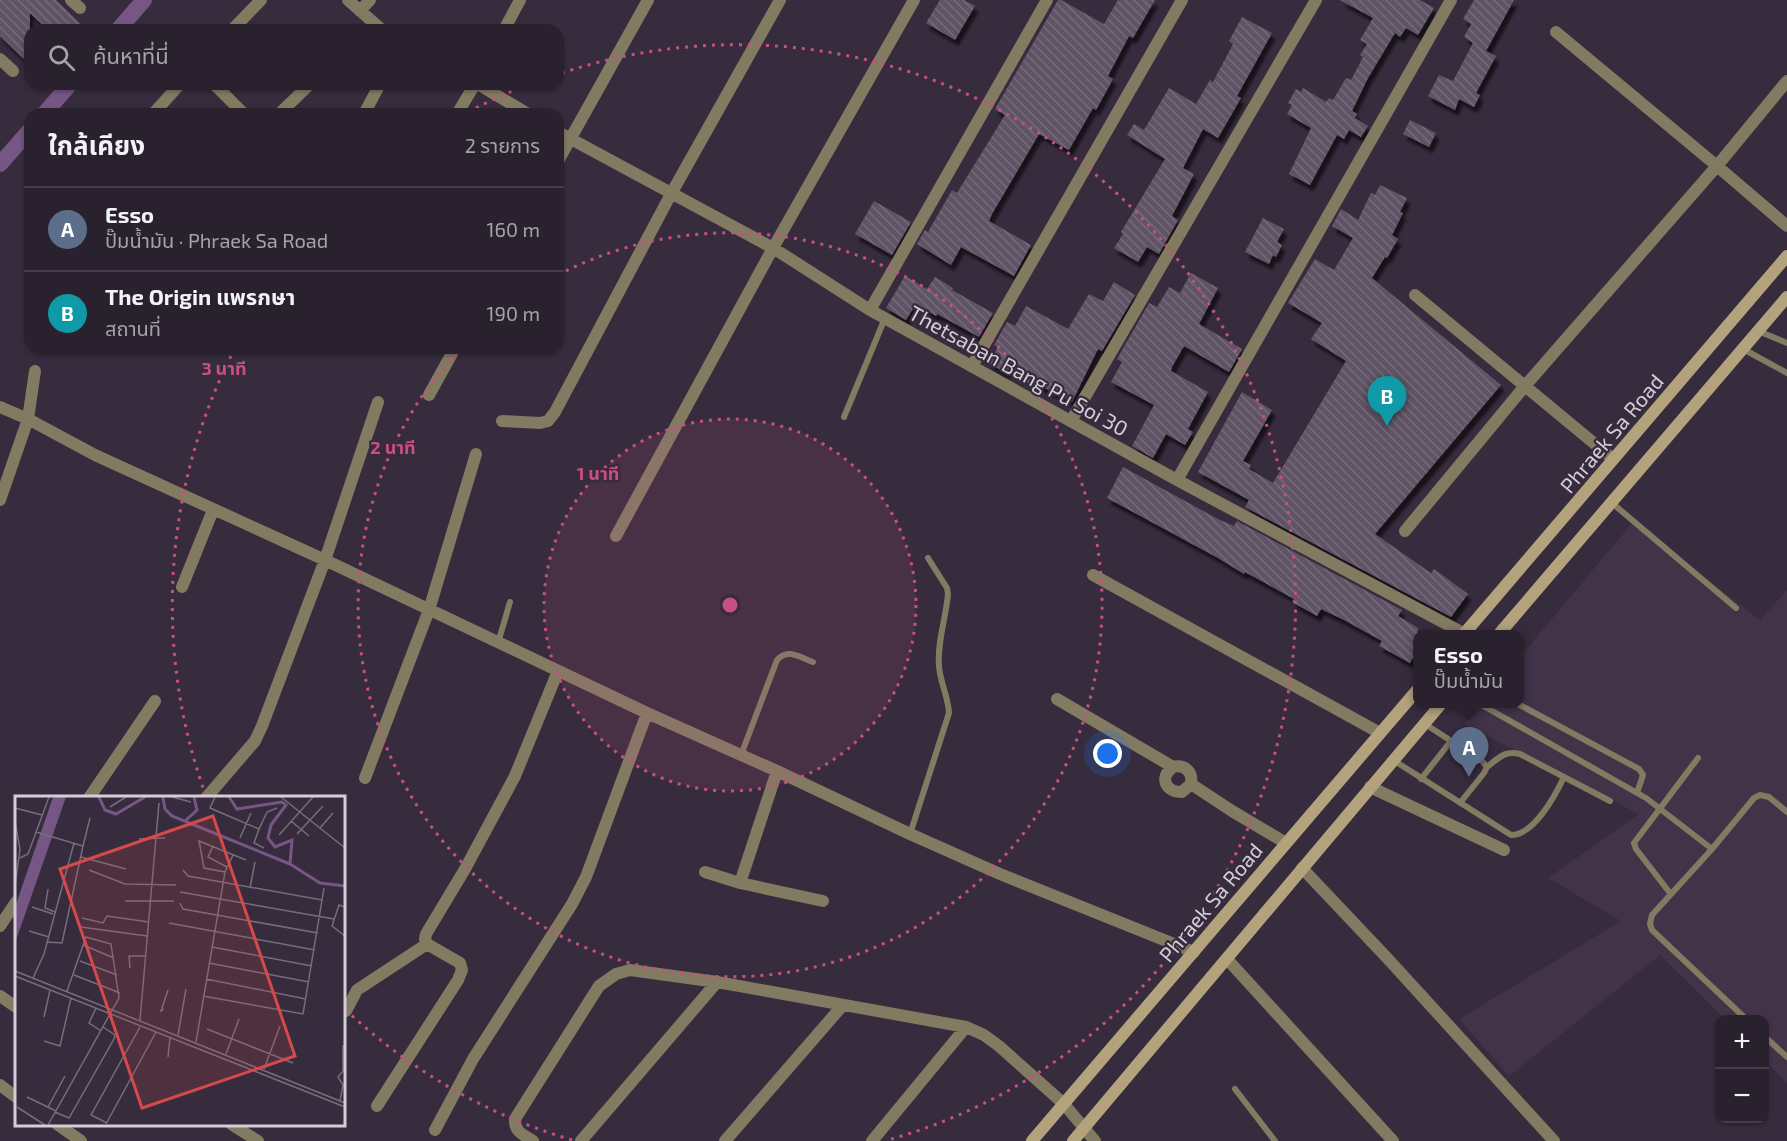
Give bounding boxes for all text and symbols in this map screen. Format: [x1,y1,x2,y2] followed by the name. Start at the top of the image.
[24,24,564,90] search box
[45,41,78,74] icon: search
[93,42,169,68] text: ค้นหาที่นี่
[48,129,145,160] text: ใกล้เคียง
[465,133,540,157] text: 2 รายการ
[105,201,154,227] text: Esso
[61,217,74,241] text: A
[487,217,540,241] text: 160 m
[105,228,328,252] text: ปั๊มน้ำมัน · Phraek Sa Road
[105,283,295,309] text: The Origin แพรกษา
[905,299,1133,441] street label: Thetsaban Bang Pu Soi 30
[61,301,74,325] text: B
[487,301,540,325] text: 190 m
[105,316,161,340] text: สถานที่
[201,357,247,379] text: 3 นาที
[1554,369,1668,497] street label: Phraek Sa Road
[1368,376,1406,426] pin: B
[370,436,416,458] text: 2 นาที
[577,462,619,484] text: 1 นาที
[720,595,740,615] centre of rings
[1413,630,1524,708] popup
[1434,641,1483,667] text: Esso
[1434,668,1503,692] text: ปั๊มน้ำมัน
[1450,728,1488,777] pin: A
[1093,739,1122,768] your location
[15,796,345,1126] inset map
[1153,838,1267,966] street label: Phraek Sa Road
[1715,1015,1769,1123] map controls
[1715,1015,1769,1069] button: +
[1715,1069,1769,1123] button: −

